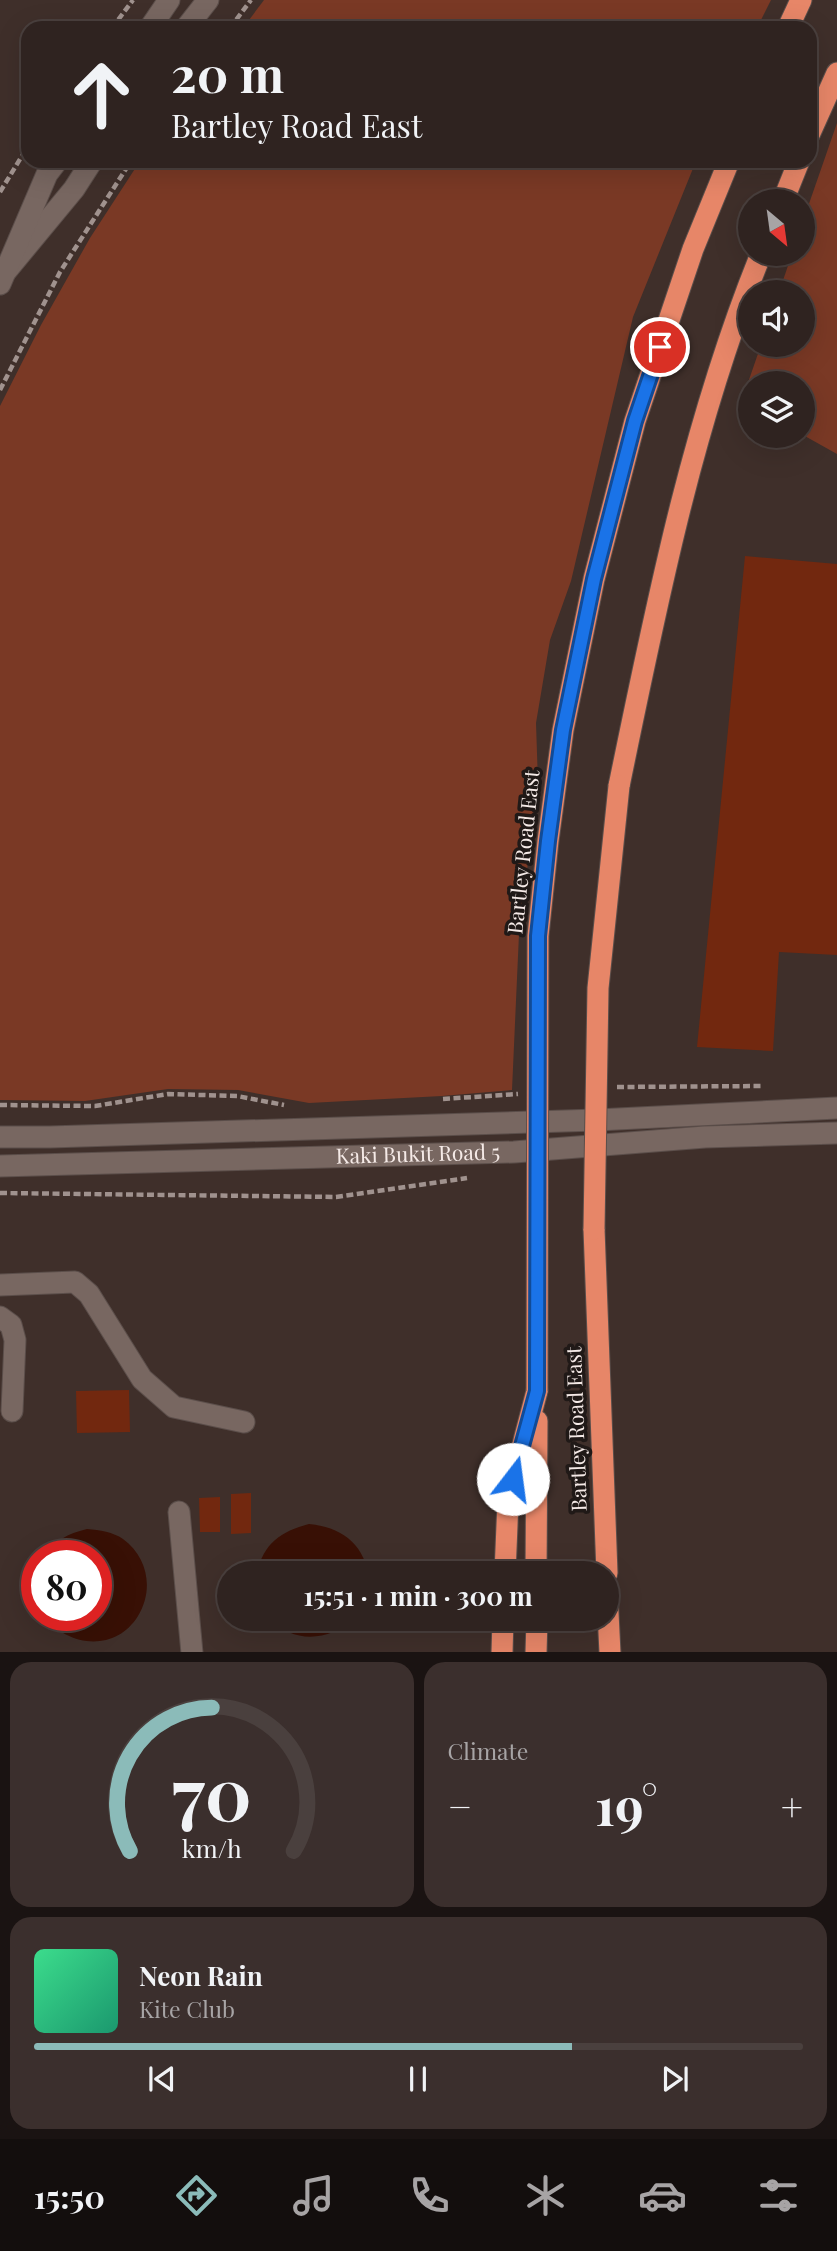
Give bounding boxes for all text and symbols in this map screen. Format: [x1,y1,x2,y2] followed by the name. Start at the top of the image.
[171,40,284,105] text: 20 m
[56,49,147,140] icon: ahead
[171,103,422,146] text: Bartley Road East
[738,189,816,266] north arrow
[738,189,815,448] map controls
[738,280,815,357] button: sound
[630,317,690,377] pin
[641,328,679,366] icon: arrive
[738,371,815,448] button: layers
[499,768,545,935] street label: Bartley Road East
[335,1136,500,1169] street label: Kaki Bukit Road 5
[558,1346,592,1512] street label: Bartley Road East
[476,1442,550,1516] position arrow
[21,1540,112,1631] speed limit sign: 80
[303,1578,533,1613] text: 15:51 · 1 min · 300 m
[448,1735,528,1766] text: Climate
[172,1742,252,1839] text: 70
[595,1770,658,1839] text: 19°
[448,1780,472,1831] text: −
[781,1780,803,1831] text: +
[182,1830,242,1863] text: km/h
[139,1958,263,1993] text: Neon Rain
[139,1993,235,2024] text: Kite Club
[143,2060,181,2098] icon: previous
[399,2060,437,2098] icon: pause
[656,2060,694,2098] icon: next
[172,2171,221,2220] icon: directions
[289,2171,338,2220] icon: music
[405,2171,454,2220] icon: phone
[521,2171,570,2220] icon: climate
[638,2171,687,2220] icon: car
[754,2171,803,2220] icon: filters
[34,2174,105,2217] text: 15:50

